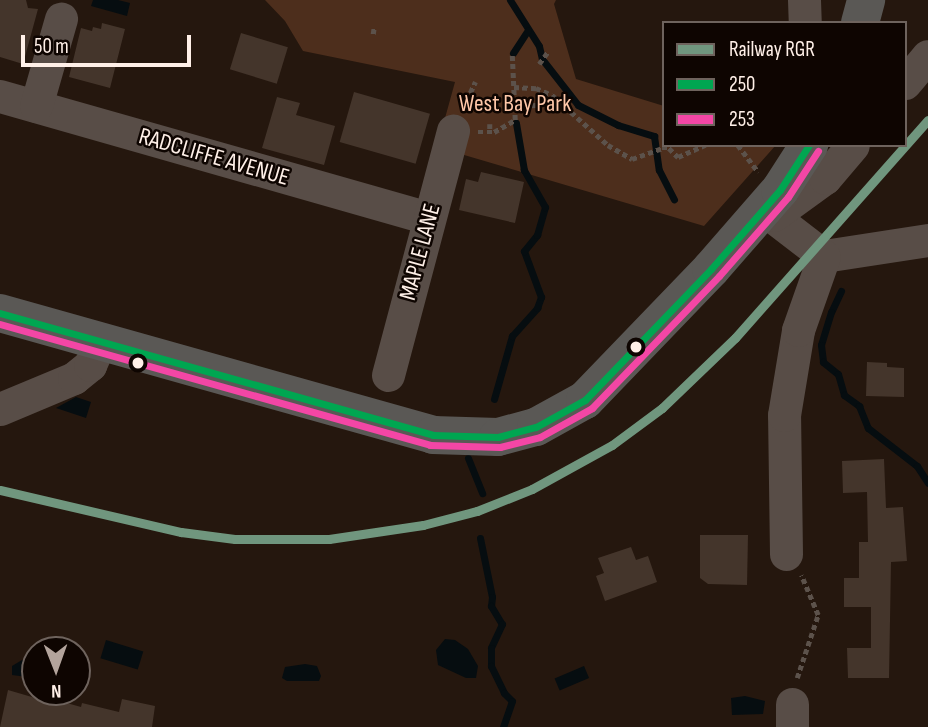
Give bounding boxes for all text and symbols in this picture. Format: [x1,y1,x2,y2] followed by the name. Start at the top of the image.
[24,21,194,65] scale bar
[662,21,907,147] legend
[34,34,69,59] text: 50 m
[729,37,815,62] text: Railway RGR
[729,72,755,97] text: 250
[459,90,571,118] park label: West Bay Park
[729,107,755,132] text: 253
[135,122,293,192] street label: RADCLIFFE AVENUE
[393,201,447,303] street label: MAPLE LANE
[629,340,643,354] unlabelled marker
[131,356,145,370] unlabelled marker
[21,636,91,706] north arrow
[51,679,62,702] text: N

